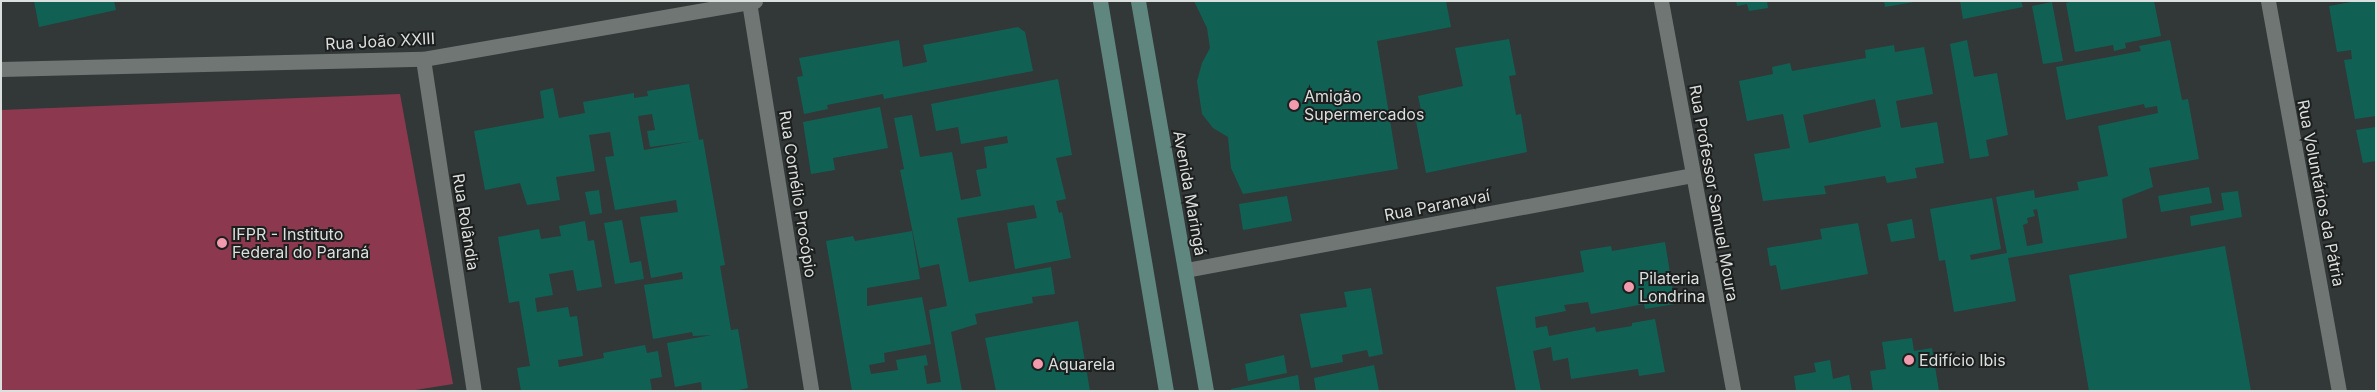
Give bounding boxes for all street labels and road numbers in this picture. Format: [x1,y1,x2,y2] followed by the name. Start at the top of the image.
[325,29,435,53] street label: Rua João XXIII
[1685,83,1743,303] street label: Rua Professor Samuel Moura
[2293,98,2349,288] street label: Rua Voluntários da Pátria
[775,109,821,279] street label: Rua Cornélio Procópio
[1170,129,1210,257] street label: Avenida Maringá
[449,172,483,272] street label: Rua Rolândia
[1382,185,1492,225] street label: Rua Paranavaí

